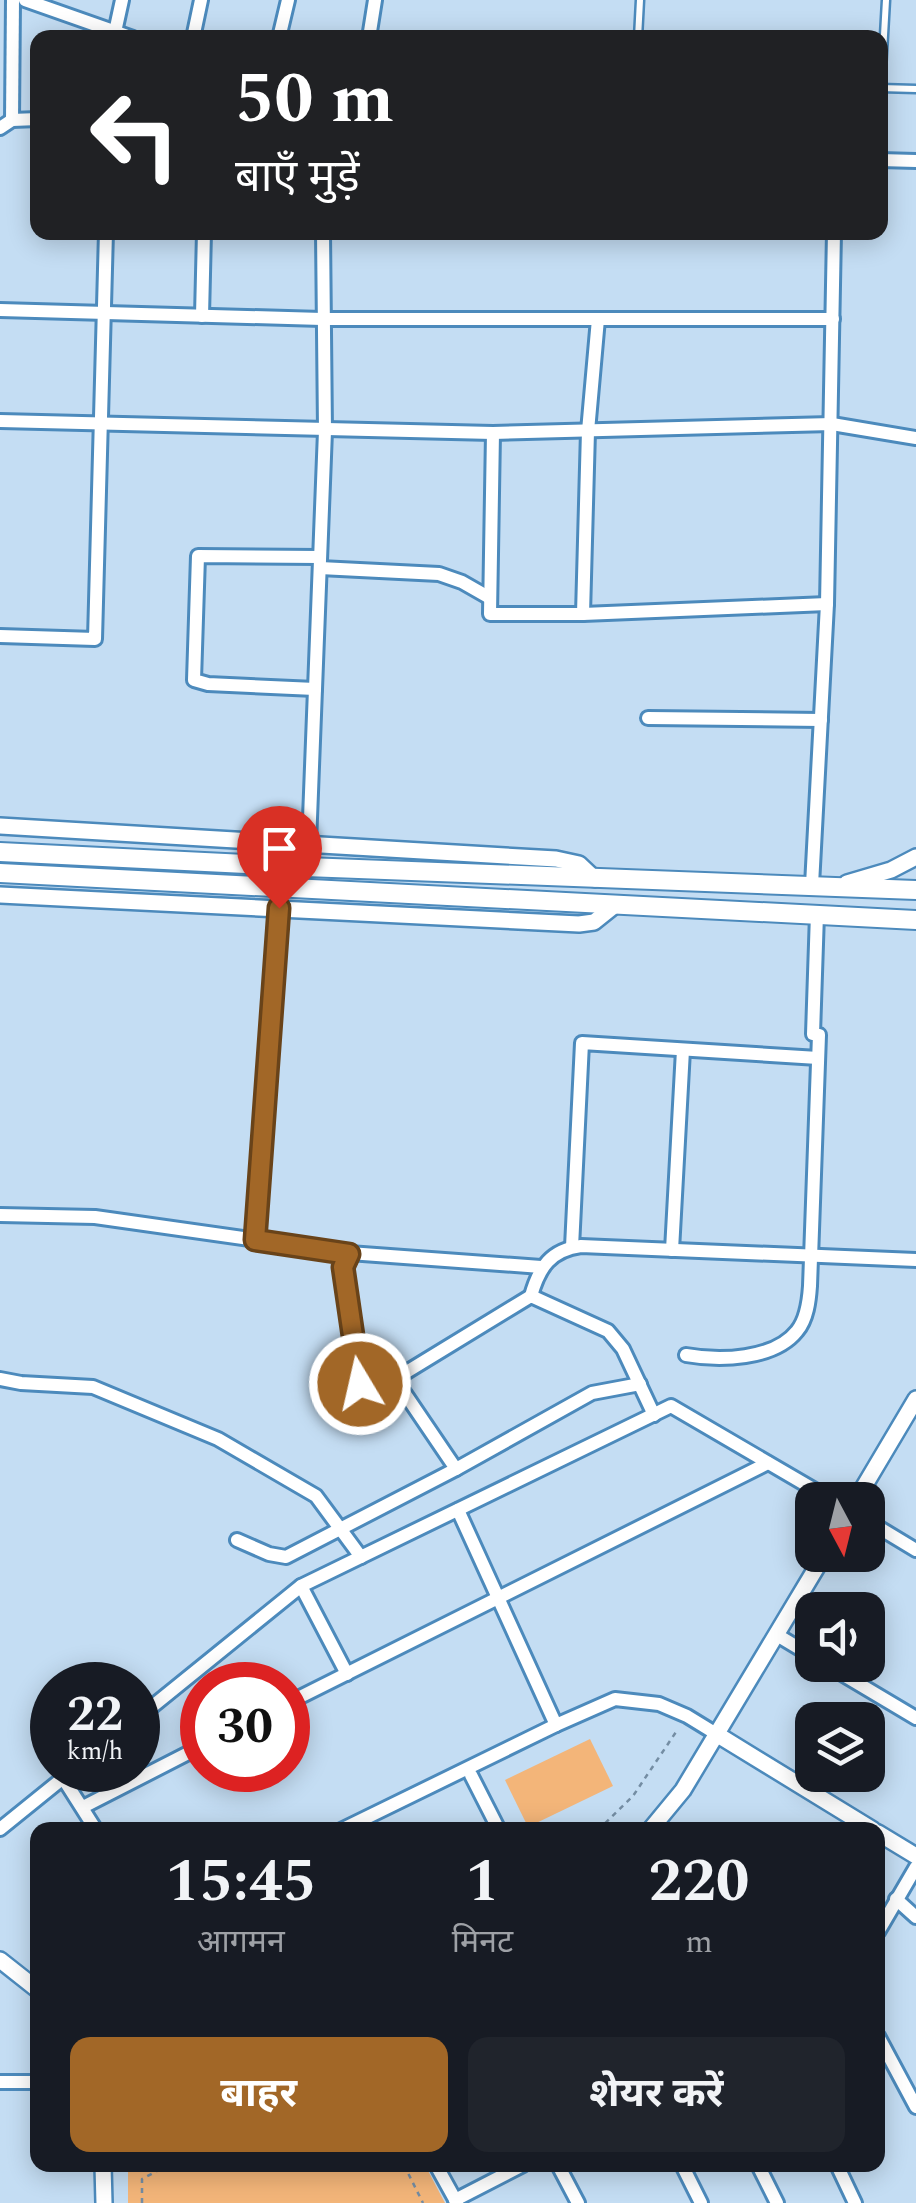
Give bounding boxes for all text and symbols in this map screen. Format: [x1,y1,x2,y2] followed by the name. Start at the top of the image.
[235,47,394,153] text: 50 m
[70,70,200,200] icon: left
[235,143,359,212] text: बाएँ मुड़ें
[237,806,322,909] pin
[252,821,307,876] icon: arrive
[308,1332,412,1436] position arrow
[795,1482,885,1572] north arrow
[795,1482,885,1792] map controls
[795,1592,885,1682] button: sound
[180,1662,310,1792] speed limit sign: 30
[67,1677,123,1753] text: 22
[795,1702,885,1792] button: layers
[67,1733,123,1771] text: km/h
[165,1836,316,1928] text: 15:45
[466,1836,499,1928] text: 1
[649,1836,749,1928] text: 220
[197,1918,285,1967] text: आगमन
[452,1918,513,1967] text: मिनट
[685,1918,713,1967] text: m
[70,2037,448,2152] button: बाहर
[468,2037,845,2152] button: शेयर करें

